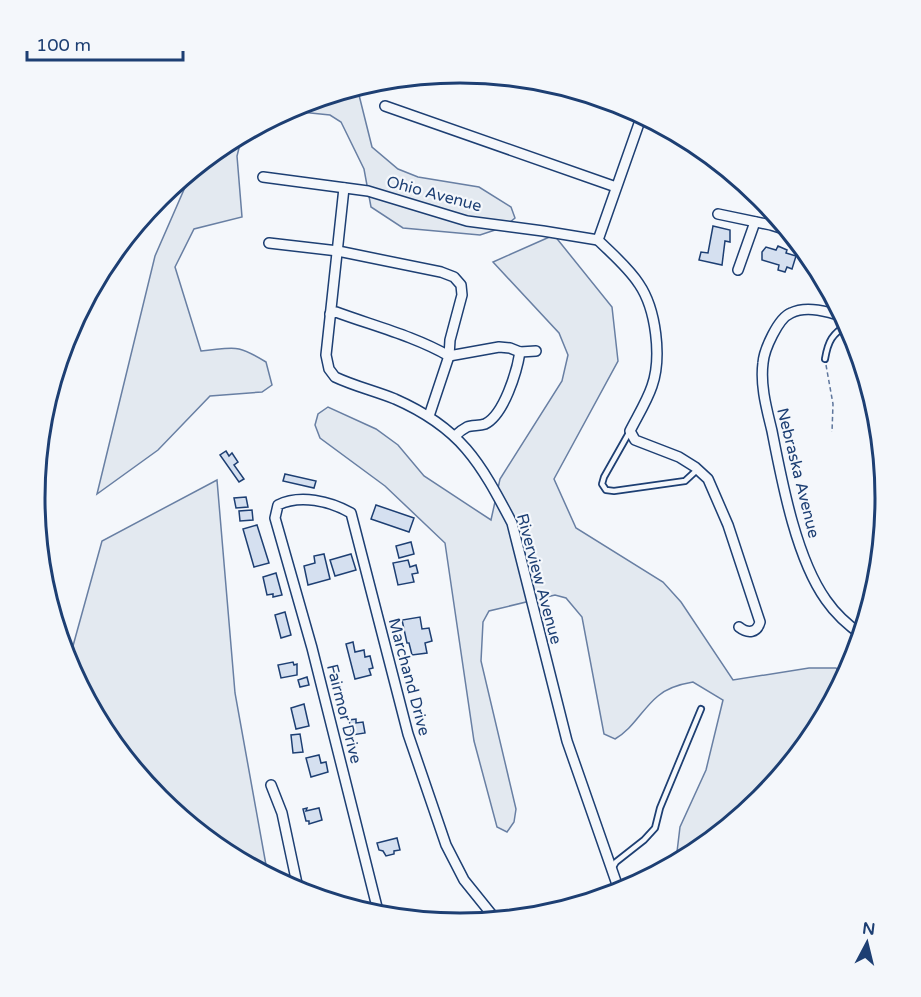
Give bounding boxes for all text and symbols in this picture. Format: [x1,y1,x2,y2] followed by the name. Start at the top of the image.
[27,24,183,62] scale bar
[36,34,91,56] text: 100 m
[384,172,484,216] street label: Ohio Avenue
[772,406,824,540] street label: Nebraska Avenue
[512,511,566,647] street label: Riverview Avenue
[384,616,434,738] street label: Marchand Drive
[322,662,366,766] street label: Fairmor Drive
[837,913,897,973] north arrow
[861,918,876,940] text: N

